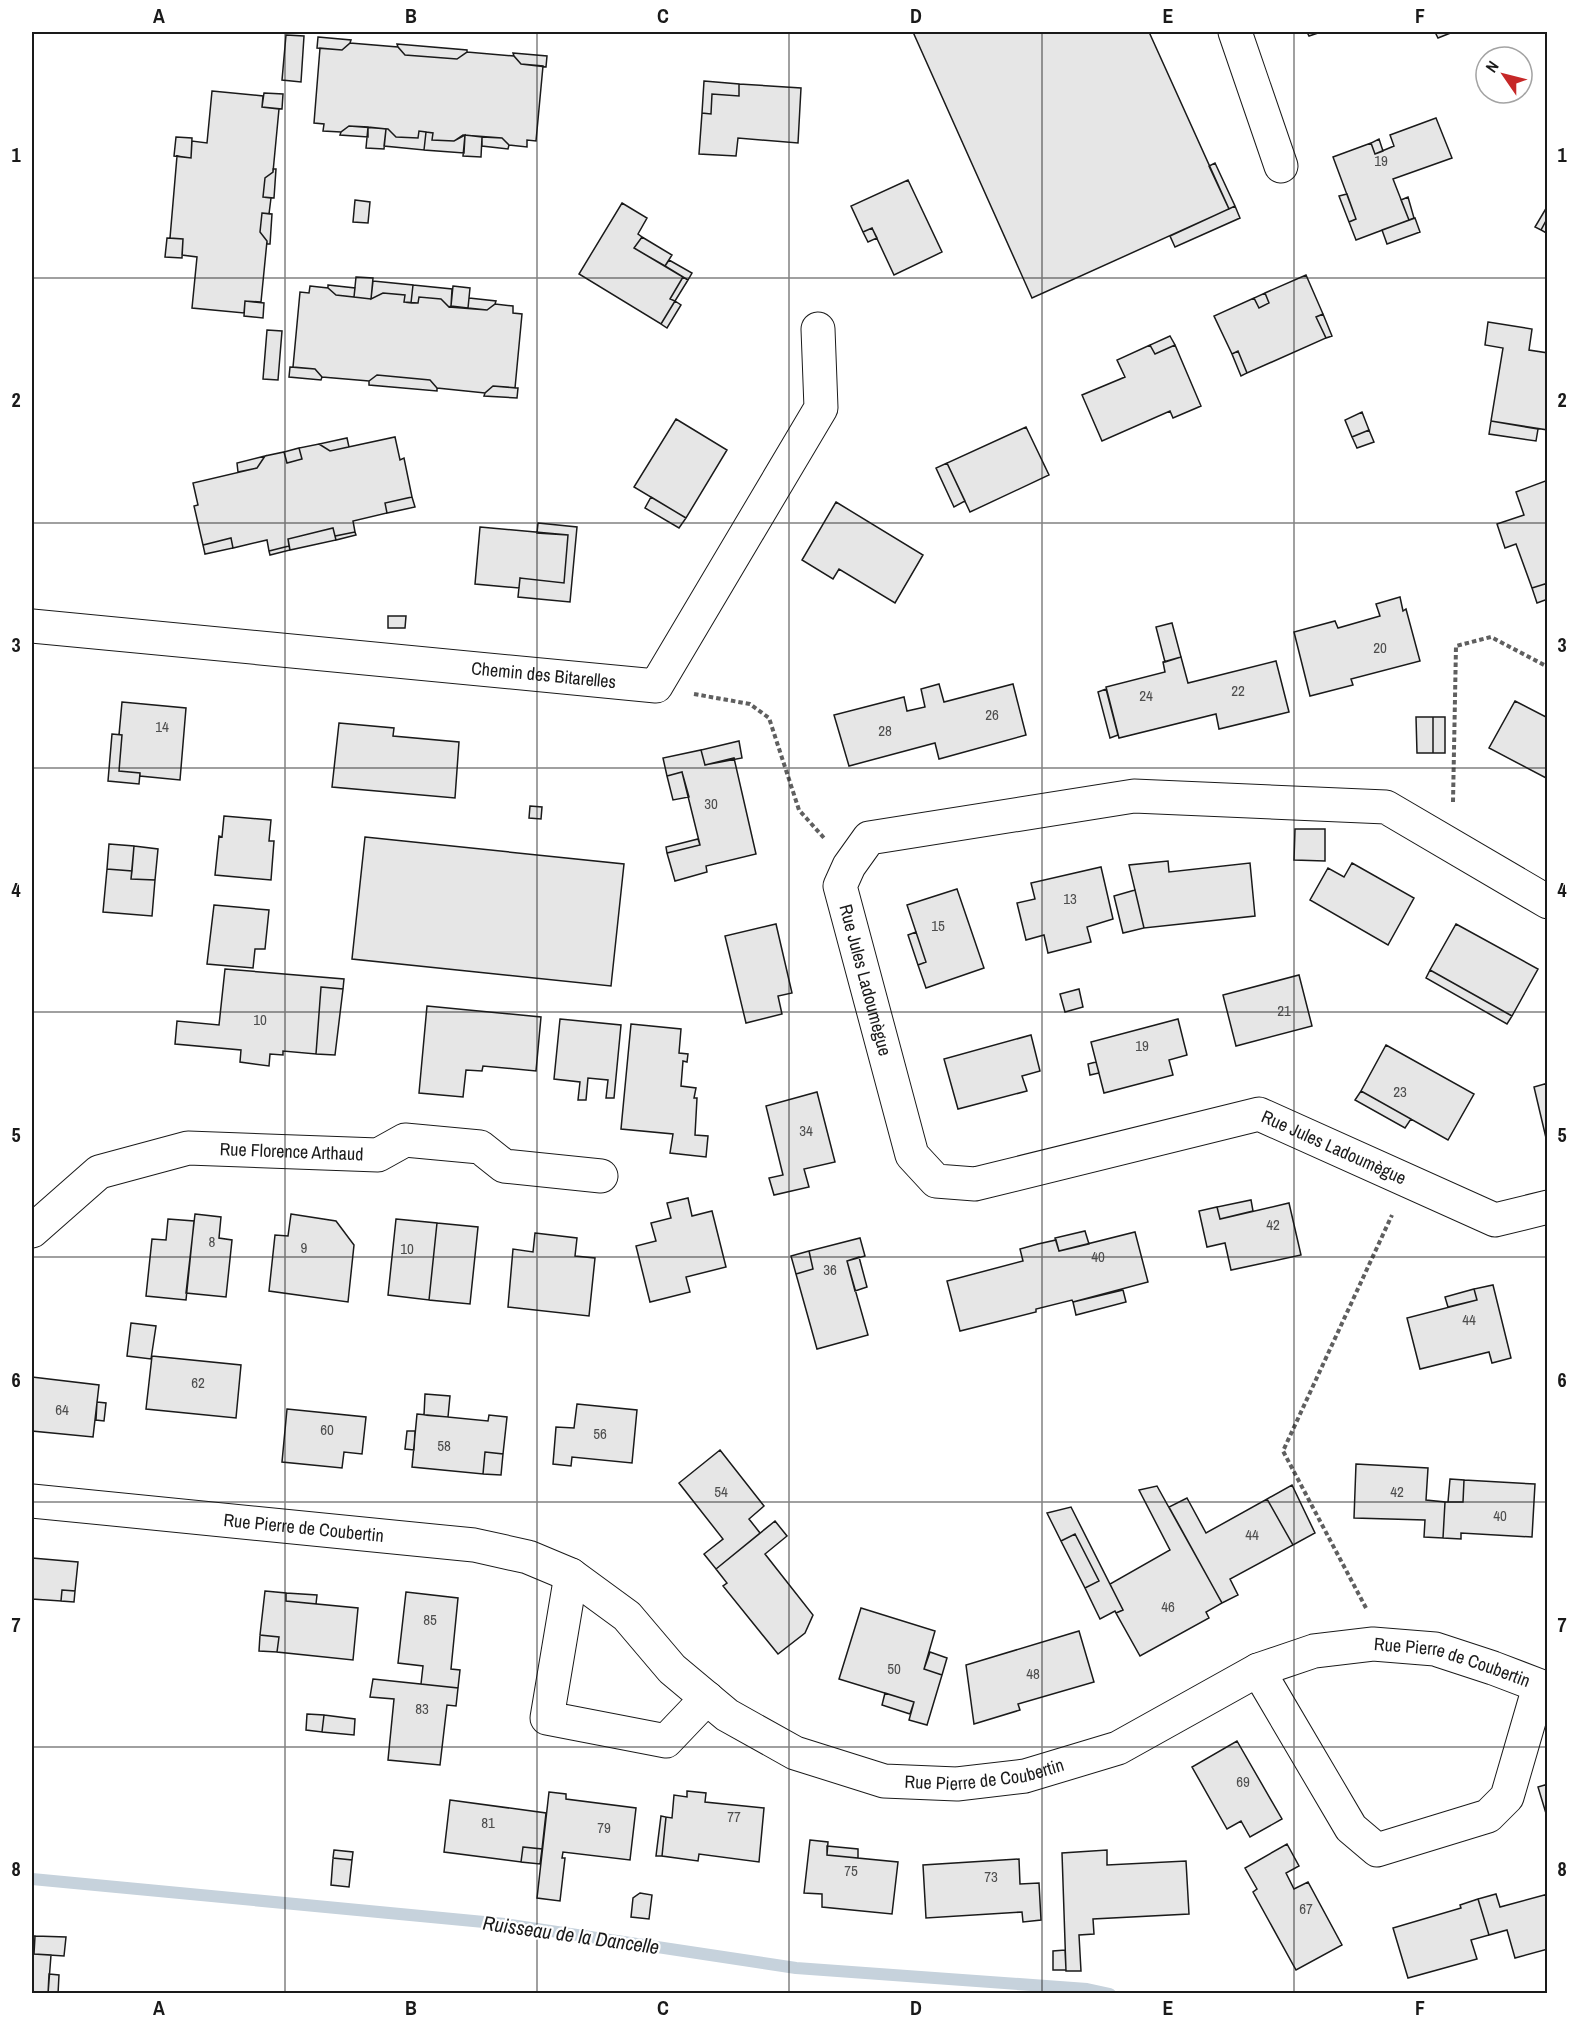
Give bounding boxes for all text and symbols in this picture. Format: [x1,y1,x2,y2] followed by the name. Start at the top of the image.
[153,2,165,29] text: A
[405,2,417,29] text: B
[657,2,669,29] text: C
[910,2,922,29] text: D
[1163,2,1174,29] text: E
[1415,2,1425,29] text: F
[1474,45,1534,105] north arrow
[1480,56,1503,77] text: N
[11,141,21,168] text: 1
[1557,141,1567,168] text: 1
[1374,150,1388,171] house number: 19
[11,386,21,413] text: 2
[1557,386,1567,413] text: 2
[11,631,21,658] text: 3
[1557,631,1567,658] text: 3
[1373,637,1387,658] house number: 20
[470,655,617,694] street label: Chemin des Bitarelles
[1231,680,1245,701] house number: 22
[1139,685,1153,706] house number: 24
[985,704,999,725] house number: 26
[155,716,169,737] house number: 14
[878,720,892,741] house number: 28
[704,793,718,814] house number: 30
[11,876,21,903] text: 4
[1557,876,1567,903] text: 4
[1063,888,1077,909] house number: 13
[833,901,898,1058] street label: Rue Jules Ladoumègue
[931,915,945,936] house number: 15
[1277,1000,1291,1021] house number: 21
[253,1009,267,1030] house number: 10
[1135,1035,1149,1056] house number: 19
[1393,1081,1407,1102] house number: 23
[1258,1104,1410,1190] street label: Rue Jules Ladoumègue
[799,1120,813,1141] house number: 34
[11,1121,21,1148] text: 5
[1557,1121,1567,1148] text: 5
[219,1136,364,1166] street label: Rue Florence Arthaud
[1266,1214,1280,1235] house number: 42
[209,1231,216,1252] house number: 8
[301,1237,308,1258] house number: 9
[400,1238,414,1259] house number: 10
[1091,1246,1105,1267] house number: 40
[823,1259,837,1280] house number: 36
[1462,1309,1476,1330] house number: 44
[11,1366,21,1393] text: 6
[1557,1366,1567,1393] text: 6
[191,1372,205,1393] house number: 62
[55,1399,69,1420] house number: 64
[320,1419,334,1440] house number: 60
[593,1423,607,1444] house number: 56
[437,1435,451,1456] house number: 58
[714,1481,728,1502] house number: 54
[1390,1481,1404,1502] house number: 42
[1493,1505,1507,1526] house number: 40
[222,1507,385,1548] street label: Rue Pierre de Coubertin
[1245,1524,1259,1545] house number: 44
[1161,1596,1175,1617] house number: 46
[423,1609,437,1630] house number: 85
[11,1611,21,1638] text: 7
[1557,1611,1567,1638] text: 7
[1373,1631,1534,1693] street label: Rue Pierre de Coubertin
[887,1658,901,1679] house number: 50
[1026,1663,1040,1684] house number: 48
[415,1698,429,1719] house number: 83
[904,1752,1067,1796] street label: Rue Pierre de Coubertin
[1236,1771,1250,1792] house number: 69
[727,1806,741,1827] house number: 77
[481,1812,495,1833] house number: 81
[597,1817,611,1838] house number: 79
[11,1855,21,1882] text: 8
[1557,1855,1567,1882] text: 8
[844,1860,858,1881] house number: 75
[984,1866,998,1887] house number: 73
[1299,1898,1313,1919] house number: 67
[481,1909,661,1960] water label: Ruisseau de la Dancelle
[153,1994,165,2021] text: A
[405,1994,417,2021] text: B
[657,1994,669,2021] text: C
[910,1994,922,2021] text: D
[1163,1994,1174,2021] text: E
[1415,1994,1425,2021] text: F

